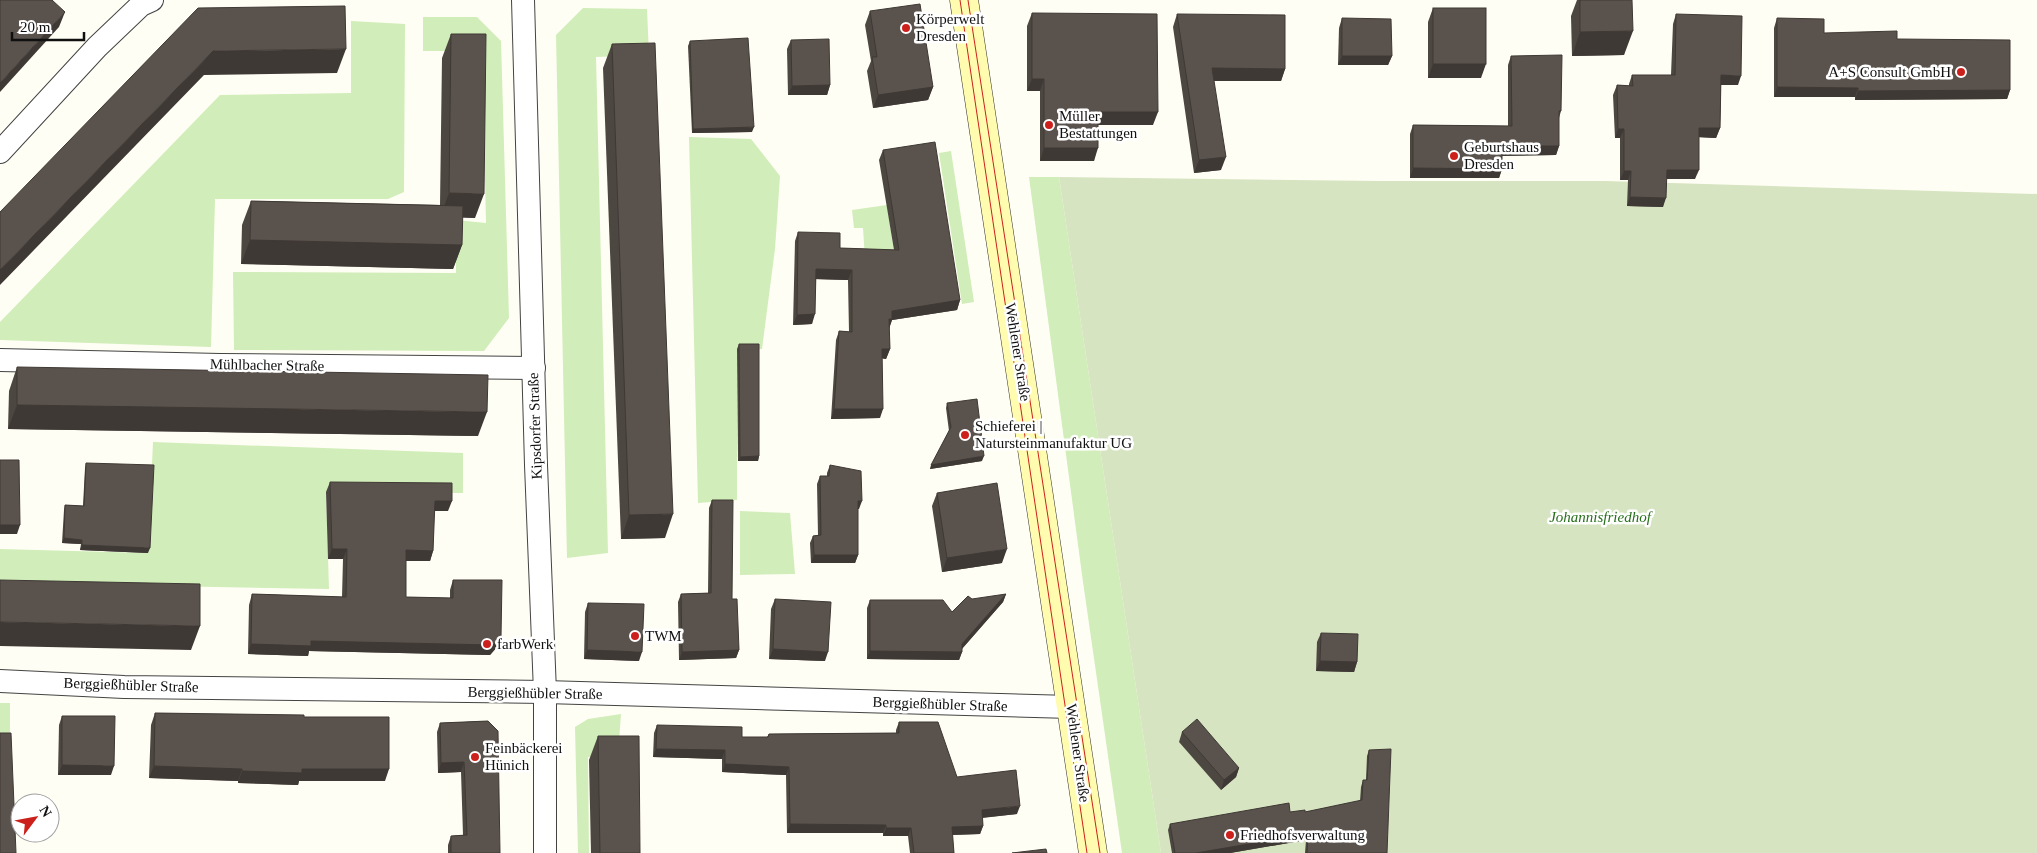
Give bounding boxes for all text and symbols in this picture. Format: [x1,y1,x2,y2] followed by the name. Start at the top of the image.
[12,10,85,42] scale bar
[916,11,985,44] place label: Körperwelt Dresden
[20,19,51,35] text: 20 m
[900,22,912,34] marker: Körperwelt Dresden
[1828,64,1951,80] place label: A+S Consult GmbH
[1955,66,1967,78] marker: A+S Consult GmbH
[1059,108,1138,141] place label: Müller Bestattungen
[1043,119,1055,131] marker: Müller Bestattungen
[1464,139,1539,172] place label: Geburtshaus Dresden
[1448,150,1460,162] marker: Geburtshaus Dresden
[1002,302,1034,403] street label: Wehlener Straße
[210,356,325,374] street label: Mühlbacher Straße
[525,372,545,480] street label: Kipsdorfer Straße
[975,418,1132,451] place label: Schieferei | Natursteinmanufaktur UG
[959,429,971,441] marker: Schieferei | Natursteinmanufaktur UG
[1549,509,1653,525] park label: Johannisfriedhof
[645,628,682,644] place label: TWM
[629,630,641,642] marker: TWM
[497,636,554,652] place label: farbWerk
[481,638,493,650] marker: farbWerk
[63,675,199,695] street label: Berggießhübler Straße
[467,684,603,702] street label: Berggießhübler Straße
[872,694,1008,714] street label: Berggießhübler Straße
[1063,703,1093,804] street label: Wehlener Straße
[485,740,562,773] place label: Feinbäckerei Hünich
[469,751,481,763] marker: Feinbäckerei Hünich
[10,793,60,843] north arrow
[37,803,55,820] text: N
[1240,827,1365,843] place label: Friedhofsverwaltung
[1224,829,1236,841] marker: Friedhofsverwaltung

